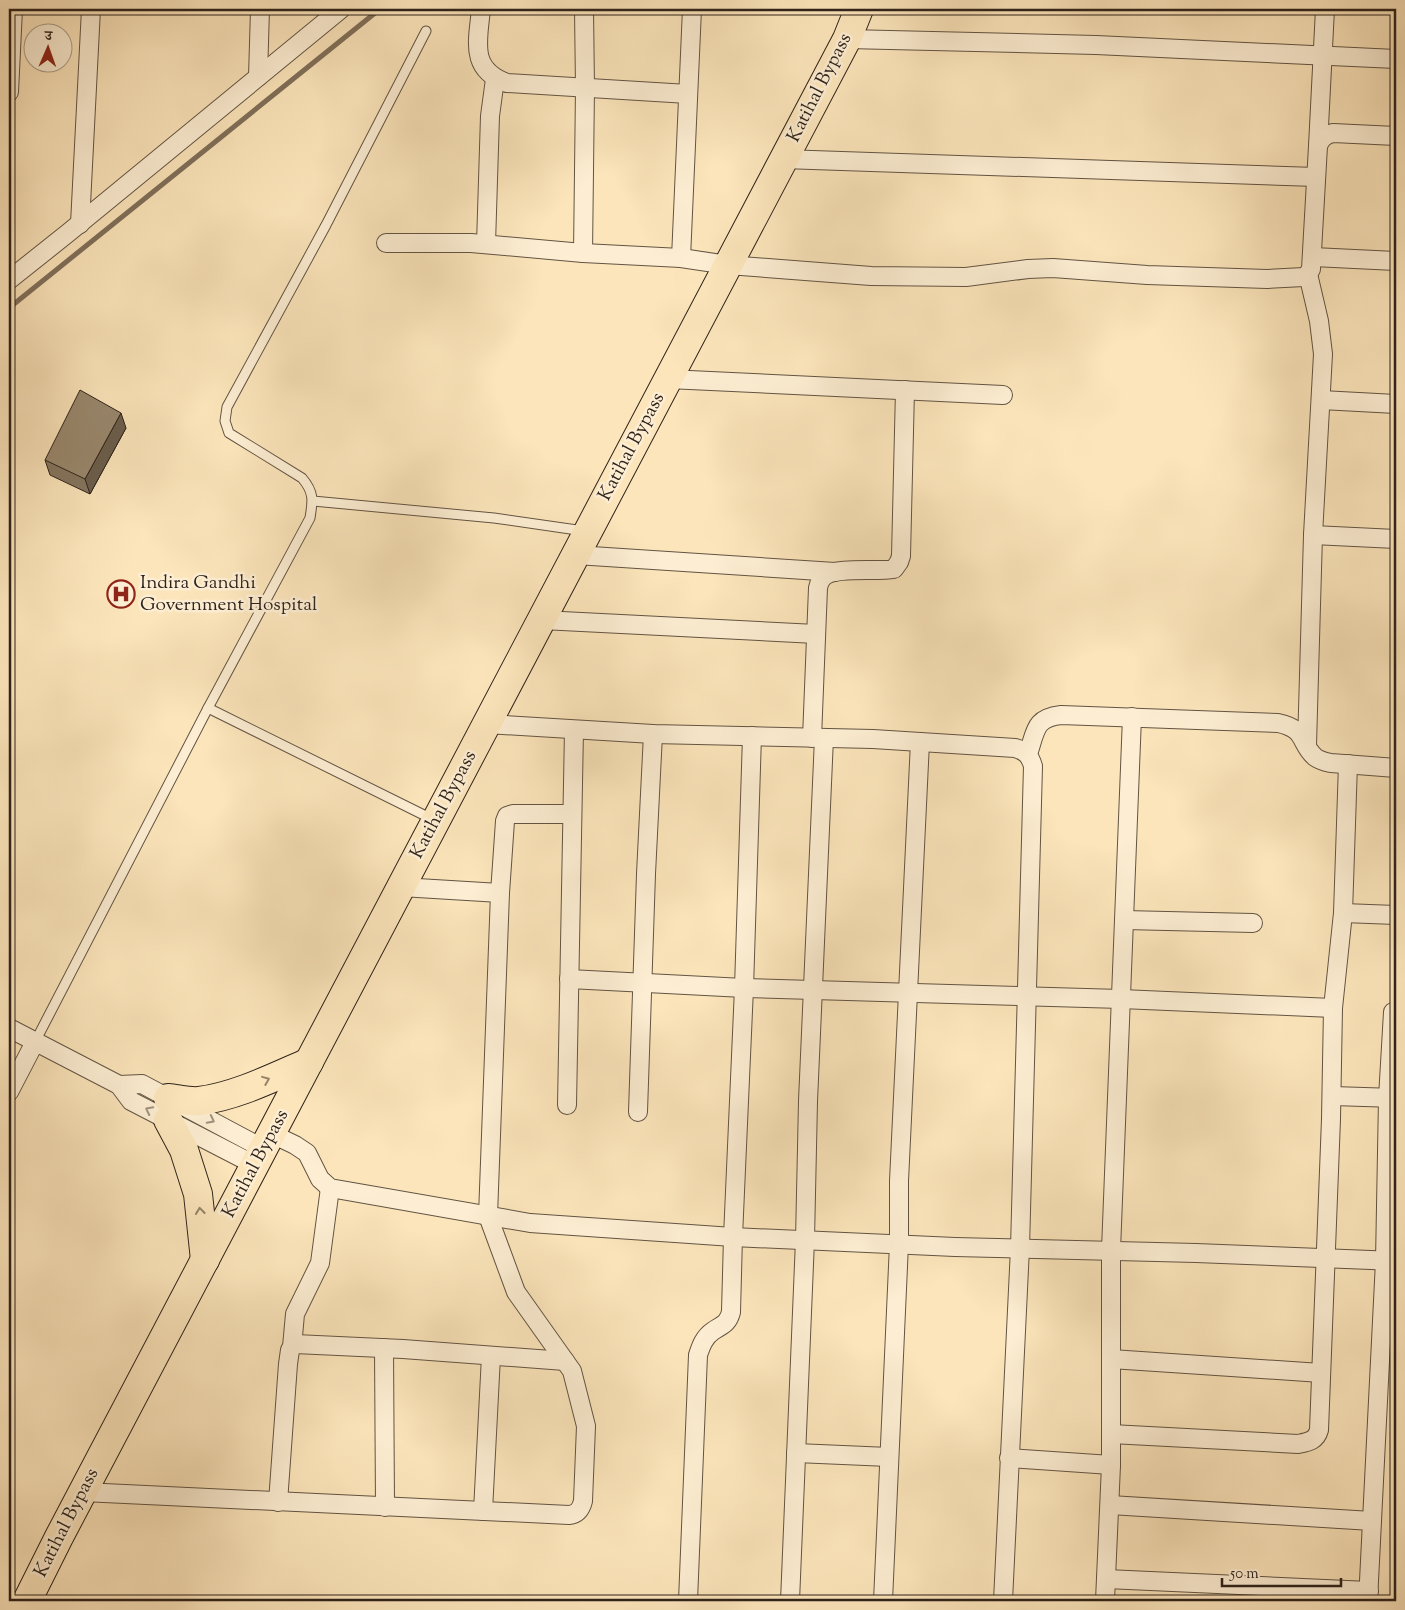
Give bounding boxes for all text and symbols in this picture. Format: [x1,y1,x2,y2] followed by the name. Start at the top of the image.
[22,22,72,72] north arrow
[43,27,53,47] text: उ
[781,29,859,147] street label: Katihal Bypass
[592,388,672,506] street label: Katihal Bypass
[140,570,317,619] place label: Indira Gandhi Government Hospital
[106,579,136,609] hospital icon: Indira Gandhi Government Hospital
[404,746,484,864] street label: Katihal Bypass
[261,1076,270,1087] one-way arrow
[216,1105,296,1223] street label: Katihal Bypass
[146,1106,155,1116] one-way arrow
[206,1114,215,1124] one-way arrow
[195,1207,206,1215] one-way arrow
[28,1464,106,1582] street label: Katihal Bypass
[1222,1555,1341,1587] scale bar
[1229,1564,1259,1585] text: 50 m

